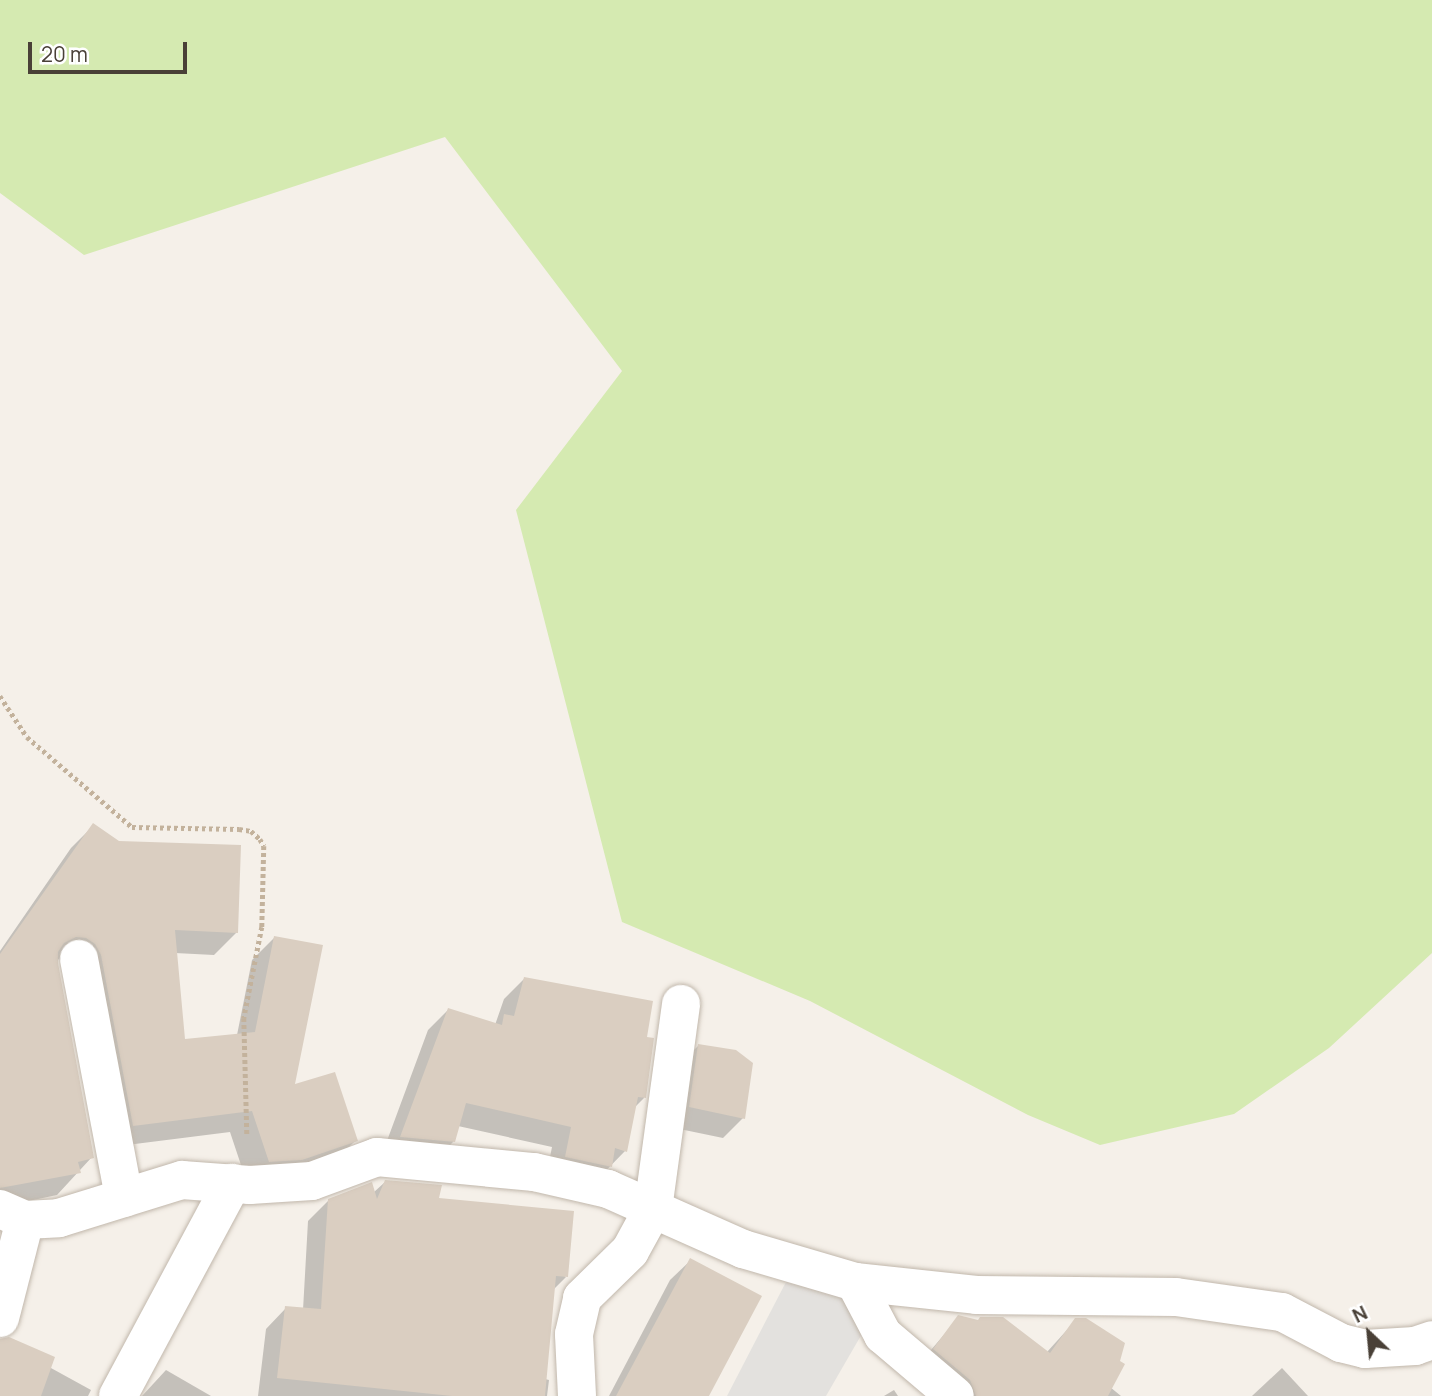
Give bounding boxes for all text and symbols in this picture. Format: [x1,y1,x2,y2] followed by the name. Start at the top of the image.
[32,28,191,72] scale bar
[41,40,88,68] text: 20 m
[1334,1298,1404,1368] north arrow
[1348,1299,1372,1329] text: N

